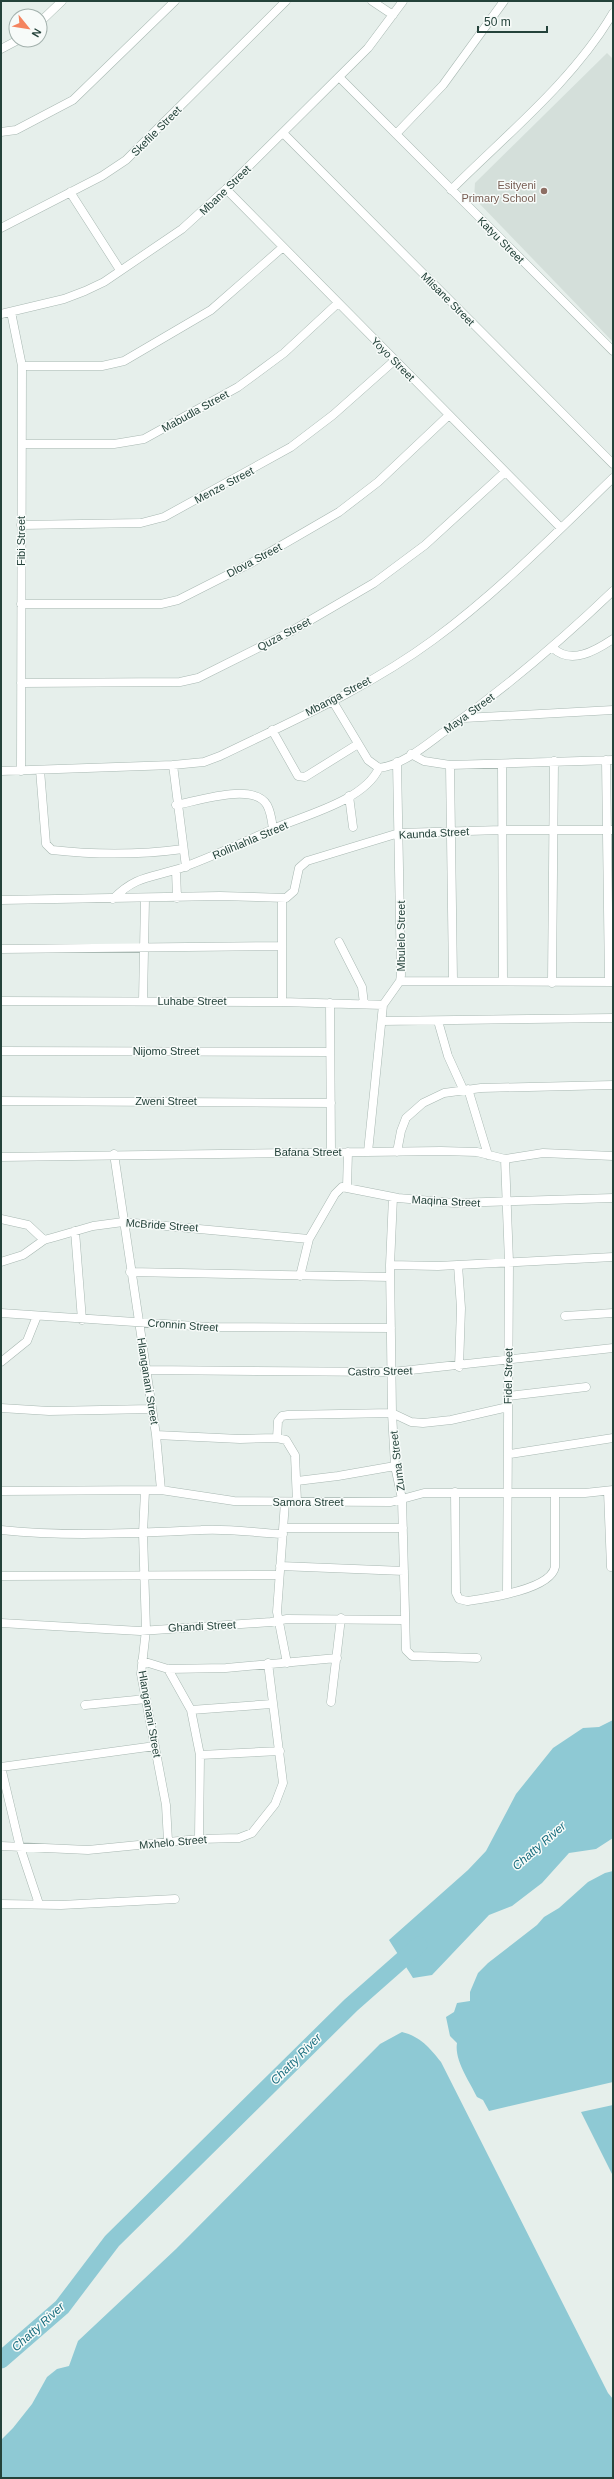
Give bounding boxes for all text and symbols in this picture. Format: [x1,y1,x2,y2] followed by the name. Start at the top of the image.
[8,8,48,48] north arrow
[478,8,547,34] scale bar
[484,15,511,29] text: 50 m
[29,27,44,39] text: N
[129,104,183,158] street label: Skefile Street
[197,163,253,217] street label: Mbane Street
[461,179,536,204] place label: Esityeni Primary School
[539,186,549,196] marker: Esityeni Primary School
[475,214,527,266] street label: Katyu Street
[419,270,477,328] street label: Mlisane Street
[369,335,417,383] street label: Yoyo Street
[159,388,231,434] street label: Mabudla Street
[192,464,256,506] street label: Menze Street
[15,516,27,566] street label: Fibi Street
[224,540,284,580] street label: Dlova Street
[255,615,313,653] street label: Quza Street
[303,674,373,718] street label: Mbanga Street
[441,691,497,735] street label: Maya Street
[211,819,289,861] street label: Rolihlahla Street
[399,825,469,841] street label: Kaunda Street
[395,901,407,971] street label: Mbulelo Street
[157,995,227,1007] street label: Luhabe Street
[133,1045,199,1057] street label: Nijomo Street
[135,1095,197,1107] street label: Zweni Street
[274,1146,342,1158] street label: Bafana Street
[411,1193,481,1209] street label: Maqina Street
[125,1216,199,1234] street label: McBride Street
[147,1317,219,1333] street label: Cronnin Street
[135,1337,161,1425] street label: Hlanganani Street
[502,1348,514,1404] street label: Fidel Street
[347,1364,413,1378] street label: Castro Street
[387,1430,407,1492] street label: Zuma Street
[273,1496,343,1508] street label: Samora Street
[168,1618,236,1634] street label: Ghandi Street
[136,1670,164,1758] street label: Hlanganani Street
[509,1818,569,1873] water label: Chatty River
[139,1833,207,1851] street label: Mxhelo Street
[268,2030,325,2087] water label: Chatty River
[9,2299,68,2354] water label: Chatty River

